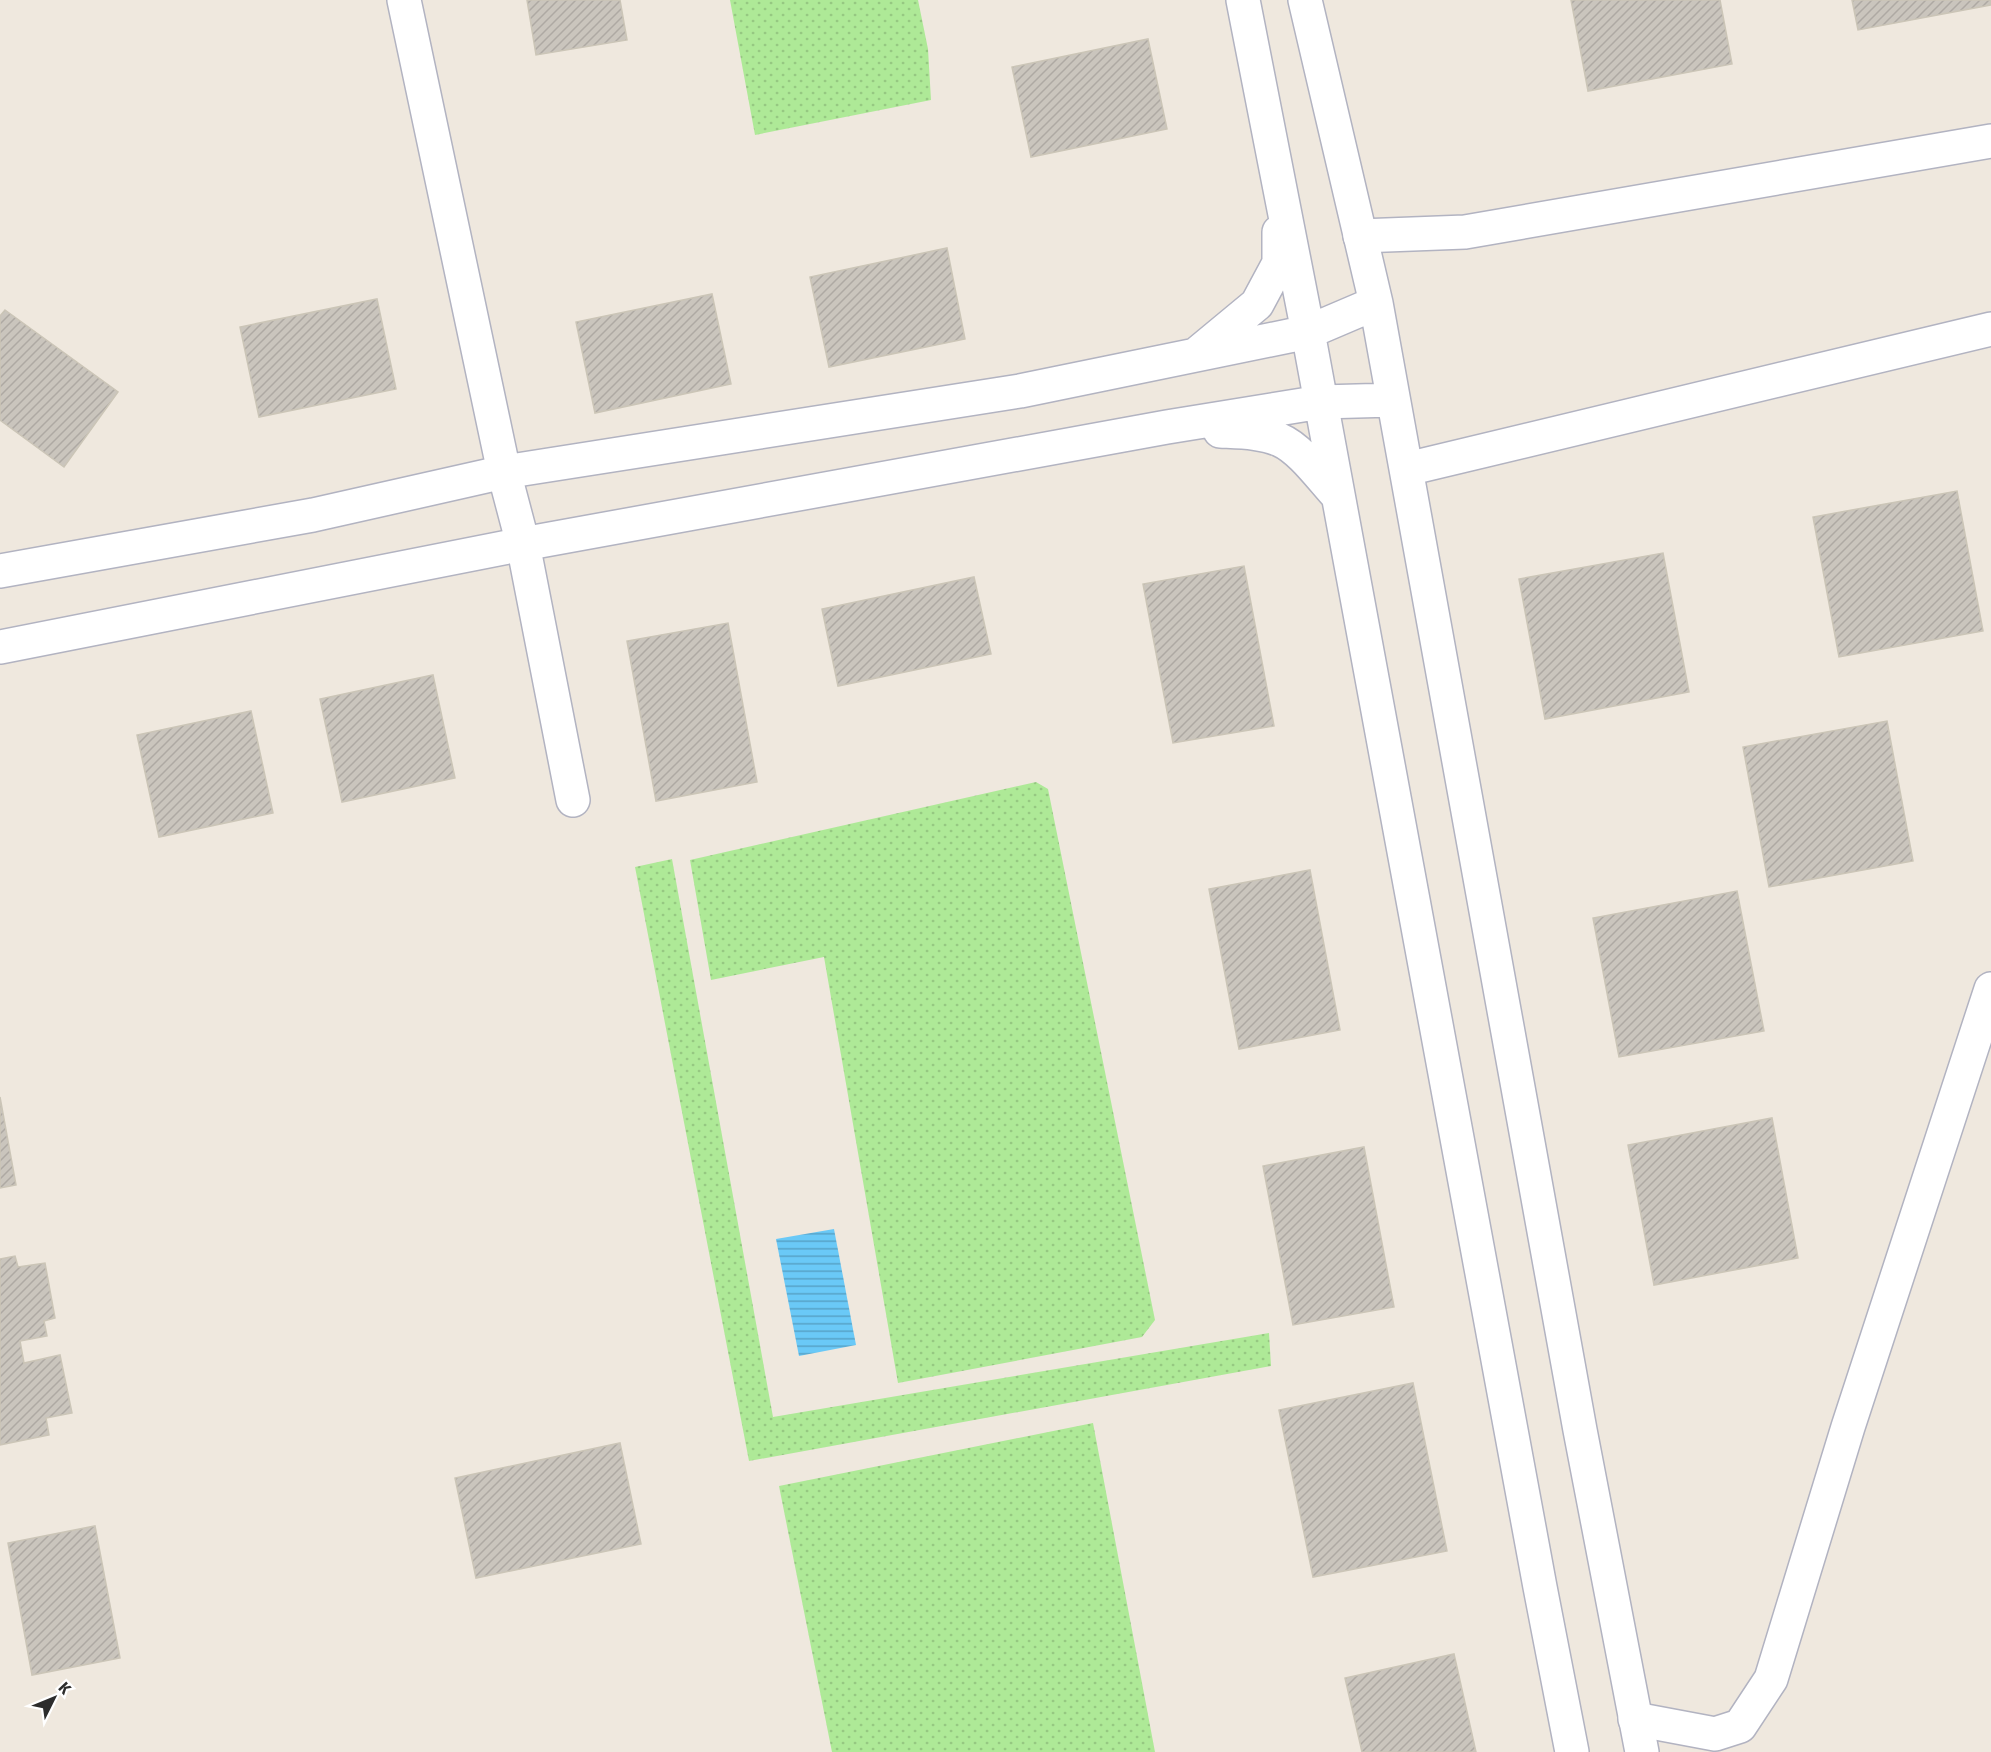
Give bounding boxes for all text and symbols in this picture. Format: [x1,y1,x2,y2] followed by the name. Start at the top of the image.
[24,1668,84,1728] north arrow
[54,1678,75,1699] text: K

